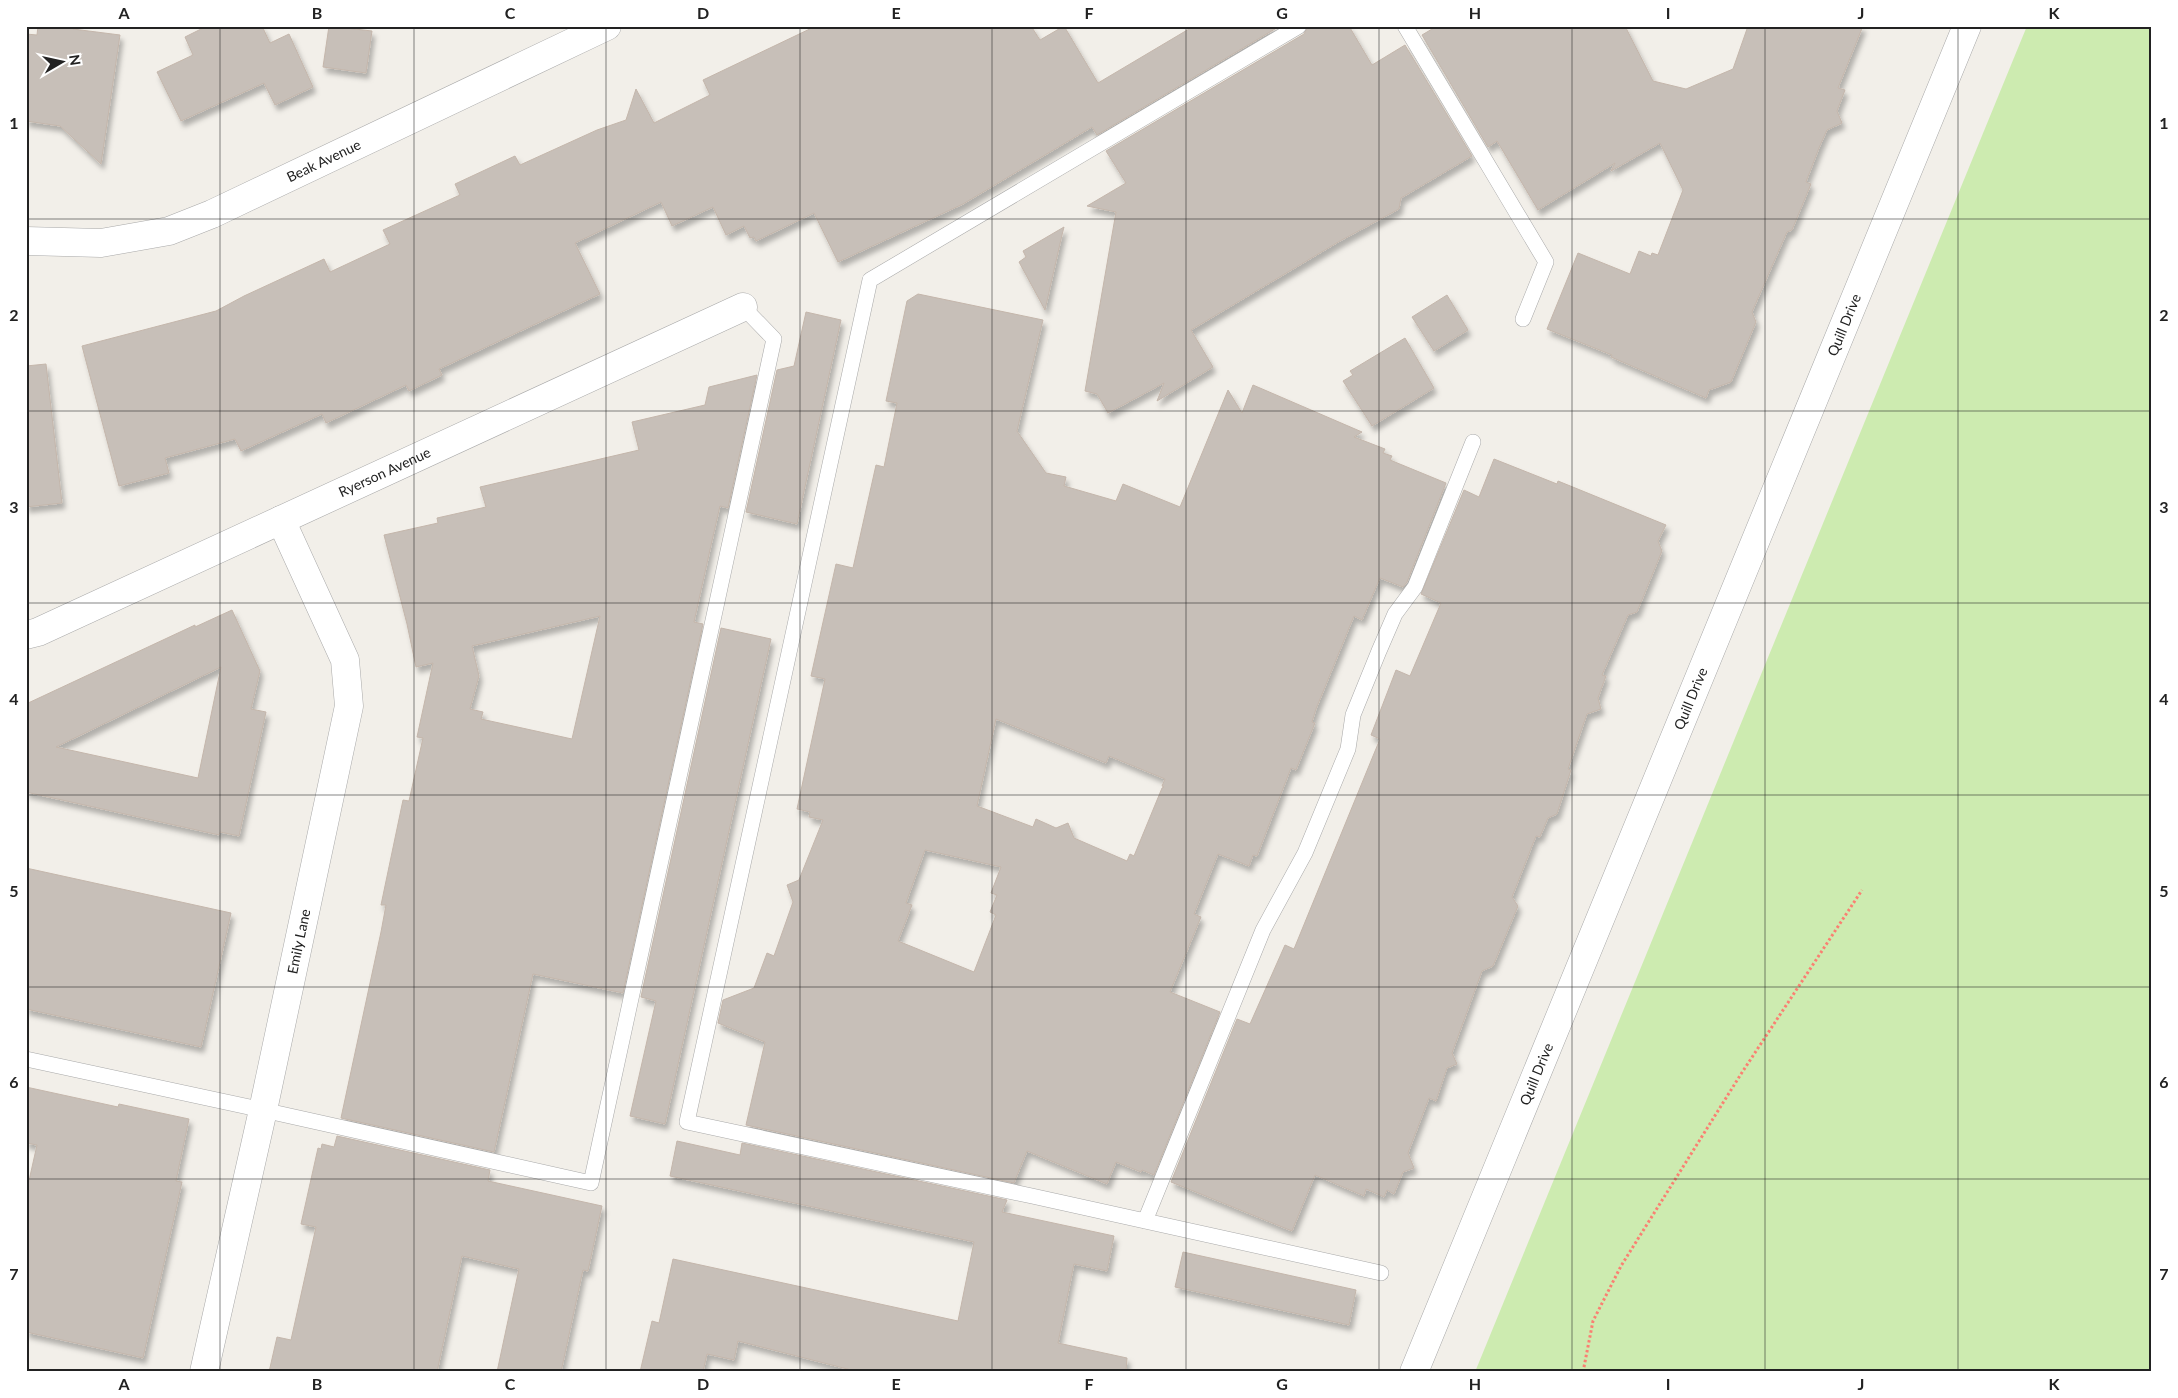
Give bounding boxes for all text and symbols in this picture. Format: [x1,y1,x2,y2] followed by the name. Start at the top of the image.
[117,3,130,22] text: A
[312,3,322,22] text: B
[505,3,516,22] text: C
[697,3,709,22] text: D
[891,3,901,22] text: E
[1084,3,1094,22] text: F
[1276,3,1288,22] text: G
[1469,3,1481,22] text: H
[1666,3,1670,22] text: I
[1858,3,1864,22] text: J
[2049,3,2061,22] text: K
[38,38,88,88] north arrow
[66,53,85,67] text: N
[9,113,19,132] text: 1
[2159,113,2169,132] text: 1
[284,136,363,185] street label: Beak Avenue
[1823,291,1864,358] street label: Quill Drive
[9,305,19,324] text: 2
[2159,305,2169,324] text: 2
[336,443,433,500] street label: Ryerson Avenue
[9,497,19,516] text: 3
[2159,497,2169,516] text: 3
[1670,665,1711,732] street label: Quill Drive
[9,689,19,708] text: 4
[2159,689,2169,708] text: 4
[9,881,19,900] text: 5
[2159,881,2169,900] text: 5
[283,907,314,975] street label: Emily Lane
[1516,1040,1556,1108] street label: Quill Drive
[9,1072,19,1091] text: 6
[2159,1072,2169,1091] text: 6
[9,1264,19,1283] text: 7
[2159,1264,2169,1283] text: 7
[117,1374,130,1393] text: A
[312,1374,322,1393] text: B
[505,1374,516,1393] text: C
[697,1374,709,1393] text: D
[891,1374,901,1393] text: E
[1084,1374,1094,1393] text: F
[1276,1374,1288,1393] text: G
[1469,1374,1481,1393] text: H
[1666,1374,1670,1393] text: I
[1858,1374,1864,1393] text: J
[2049,1374,2061,1393] text: K

